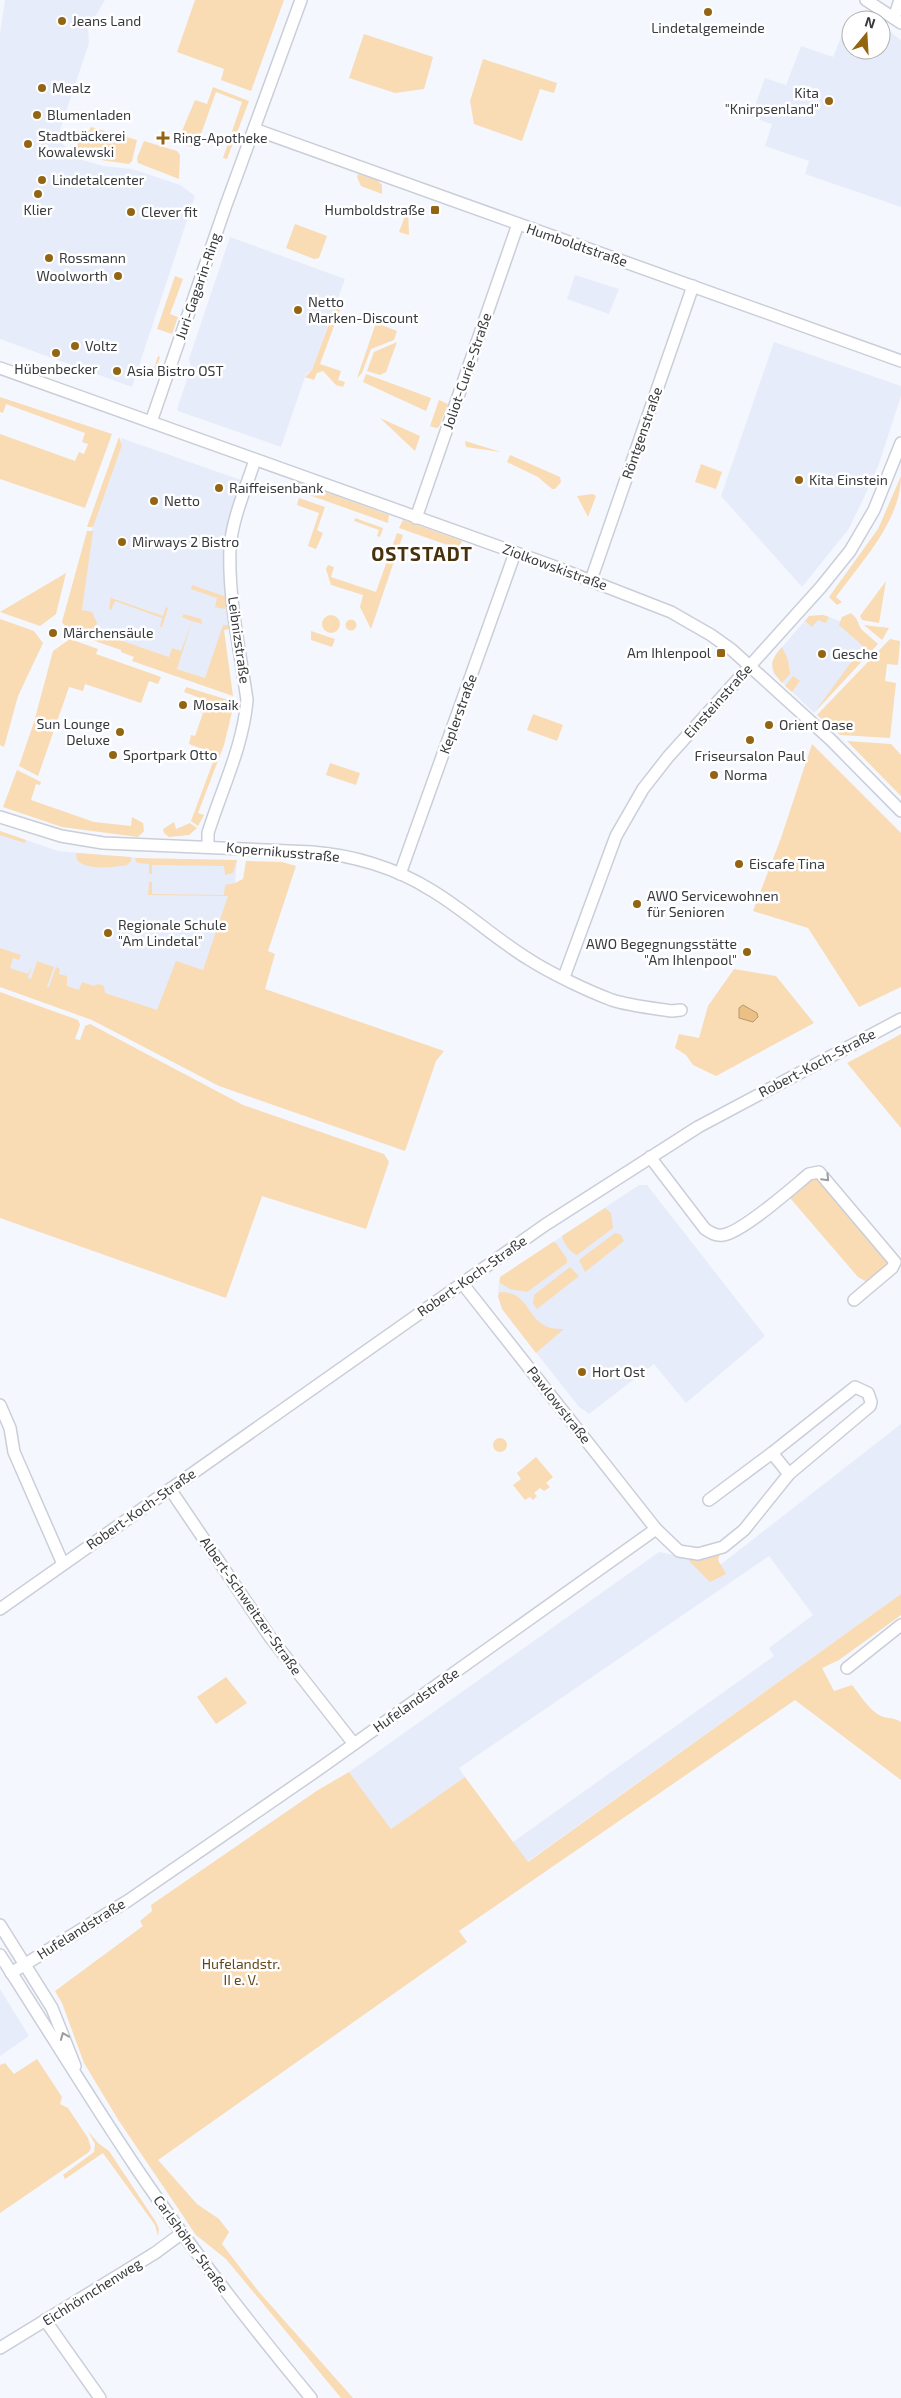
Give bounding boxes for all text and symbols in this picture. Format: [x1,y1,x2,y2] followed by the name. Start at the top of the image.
[702,6,714,18] marker: Lindetalgemeinde
[841,10,891,60] north arrow
[72,12,141,29] place label: Jeans Land
[863,13,878,32] text: N
[56,15,68,27] marker: Jeans Land
[651,19,765,36] place label: Lindetalgemeinde
[52,79,91,96] place label: Mealz
[36,82,48,94] marker: Mealz
[725,84,819,117] place label: Kita "Knirpsenland"
[823,95,835,107] marker: Kita "Knirpsenland"
[47,106,131,123] place label: Blumenladen
[31,109,43,121] marker: Blumenladen
[38,127,126,160] place label: Stadtbäckerei Kowalewski
[173,129,268,146] place label: Ring-Apotheke
[157,132,169,144] marker: Ring-Apotheke
[22,138,34,150] marker: Stadtbäckerei Kowalewski
[52,171,145,188] place label: Lindetalcenter
[36,174,48,186] marker: Lindetalcenter
[32,188,44,200] marker: Klier
[23,201,53,218] place label: Klier
[325,201,425,218] place label: Humboldstraße
[141,203,198,220] place label: Clever fit
[429,204,441,216] marker: Humboldstraße
[125,206,137,218] marker: Clever fit
[524,219,630,270] street label: Humboldtstraße
[171,230,224,341] street label: Juri-Gagarin-Ring
[59,249,126,266] place label: Rossmann
[43,252,55,264] marker: Rossmann
[37,267,108,284] place label: Woolworth
[112,270,124,282] marker: Woolworth
[308,293,418,326] place label: Netto Marken-Discount
[292,304,304,316] marker: Netto Marken-Discount
[439,310,494,431] street label: Joliot-Curie-Straße
[85,337,117,354] place label: Voltz
[69,340,81,352] marker: Voltz
[50,347,62,359] marker: Hübenbecker
[14,360,98,377] place label: Hübenbecker
[127,362,224,379] place label: Asia Bistro OST
[111,365,123,377] marker: Asia Bistro OST
[618,385,665,481] street label: Röntgenstraße
[809,471,888,488] place label: Kita Einstein
[793,474,805,486] marker: Kita Einstein
[229,479,323,496] place label: Raiffeisenbank
[213,482,225,494] marker: Raiffeisenbank
[164,492,200,509] place label: Netto
[148,495,160,507] marker: Netto
[132,533,239,550] place label: Mirways 2 Bistro
[116,536,128,548] marker: Mirways 2 Bistro
[500,540,610,593] street label: Ziolkowskistraße
[371,542,473,565] district label: OSTSTADT
[225,595,254,684] street label: Leibnizstraße
[63,624,153,641] place label: Märchensäule
[47,627,59,639] marker: Märchensäule
[627,644,712,661] place label: Am Ihlenpool
[832,645,878,662] place label: Gesche
[715,647,727,659] marker: Am Ihlenpool
[816,648,828,660] marker: Gesche
[680,660,755,741] street label: Einsteinstraße
[435,672,480,756] street label: Keplerstraße
[193,696,239,713] place label: Mosaik
[177,699,189,711] marker: Mosaik
[36,715,110,748] place label: Sun Lounge Deluxe
[779,716,853,733] place label: Orient Oase
[763,719,775,731] marker: Orient Oase
[114,726,126,738] marker: Sun Lounge Deluxe
[744,734,756,746] marker: Friseursalon Paul
[123,746,217,763] place label: Sportpark Otto
[695,747,806,764] place label: Friseursalon Paul
[107,749,119,761] marker: Sportpark Otto
[724,766,767,783] place label: Norma
[708,769,720,781] marker: Norma
[226,838,340,865] street label: Kopernikusstraße
[749,855,825,872] place label: Eiscafe Tina
[733,858,745,870] marker: Eiscafe Tina
[647,887,779,920] place label: AWO Servicewohnen für Senioren
[631,898,643,910] marker: AWO Servicewohnen für Senioren
[118,916,226,949] place label: Regionale Schule "Am Lindetal"
[102,927,114,939] marker: Regionale Schule "Am Lindetal"
[586,935,737,968] place label: AWO Begegnungsstätte "Am Ihlenpool"
[741,946,753,958] marker: AWO Begegnungsstätte "Am Ihlenpool"
[755,1025,878,1101] street label: Robert-Koch-Straße
[820,1172,829,1181] one-way arrow
[414,1231,530,1320] street label: Robert-Koch-Straße
[524,1363,595,1447] street label: Pawlowstraße
[592,1363,645,1380] place label: Hort Ost
[576,1366,588,1378] marker: Hort Ost
[83,1464,199,1553] street label: Robert-Koch-Straße
[197,1533,306,1678] street label: Albert-Schweitzer-Straße
[370,1664,462,1735] street label: Hufelandstraße
[33,1895,128,1962] street label: Hufelandstraße
[202,1955,280,1988] park label: Hufelandstr. II e. V.
[60,2032,70,2041] one-way arrow
[150,2192,232,2296] street label: Carlshöher Straße
[39,2254,145,2329] street label: Eichhörnchenweg

